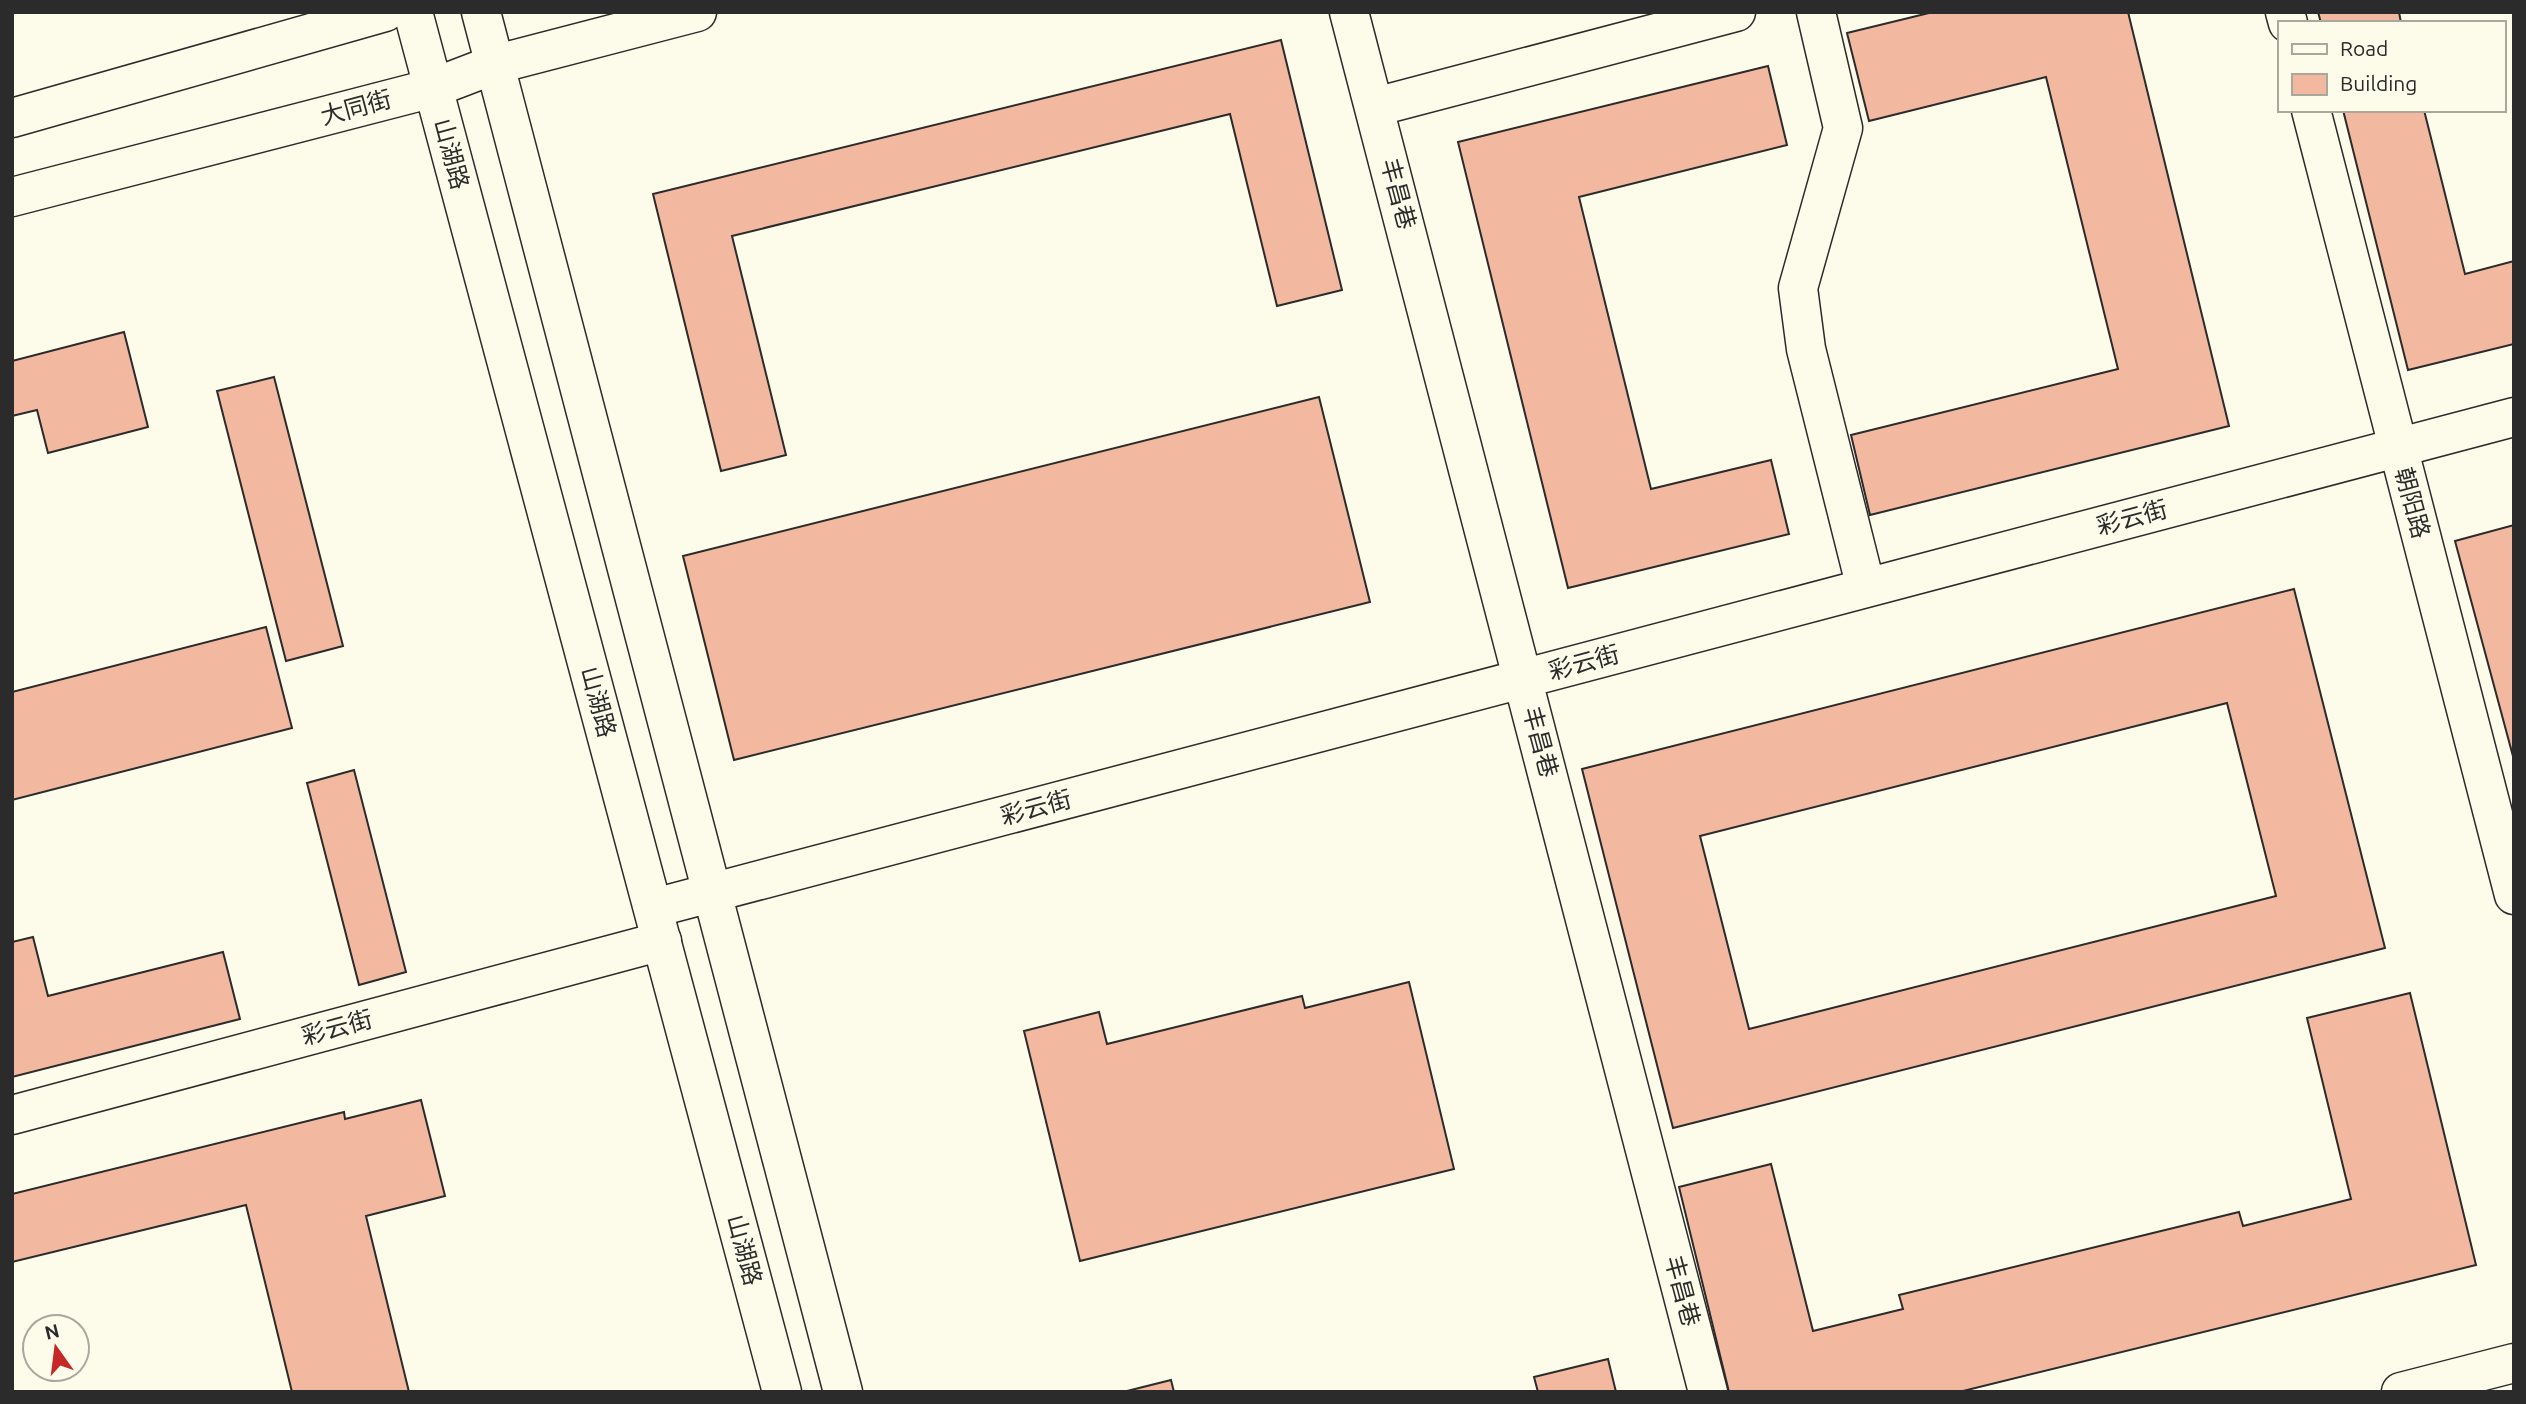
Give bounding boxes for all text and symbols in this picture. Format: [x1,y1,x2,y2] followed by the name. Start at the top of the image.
[2278,21,2505,112] legend
[2340,36,2388,60] text: Road
[2340,71,2417,95] text: Building
[318,85,394,130] street label: 大同街
[429,116,474,192] street label: 山湖路
[1376,156,1421,232] street label: 丰昌巷
[2390,465,2435,541] street label: 朝阳路
[2094,495,2170,540] street label: 彩云街
[1546,640,1622,685] street label: 彩云街
[576,664,621,740] street label: 山湖路
[1518,704,1563,780] street label: 丰昌巷
[998,785,1074,830] street label: 彩云街
[299,1005,375,1050] street label: 彩云街
[722,1212,767,1288] street label: 山湖路
[1660,1253,1705,1329] street label: 丰昌巷
[21,1313,91,1383] north arrow
[42,1319,61,1344] text: N

